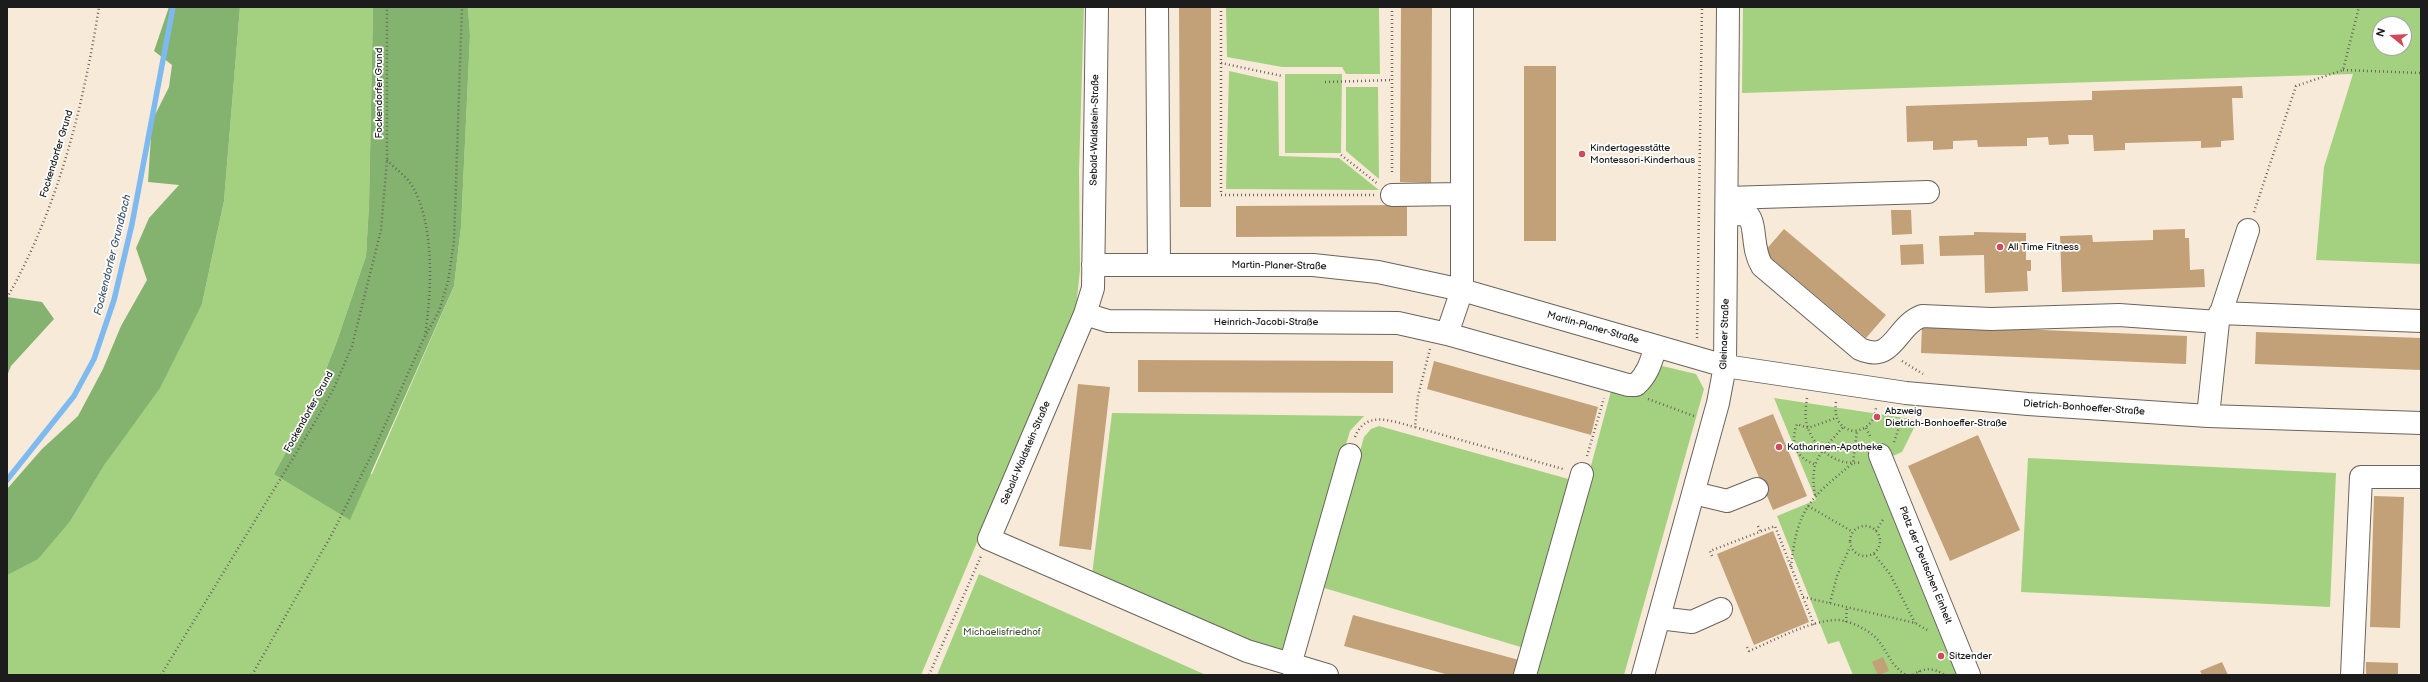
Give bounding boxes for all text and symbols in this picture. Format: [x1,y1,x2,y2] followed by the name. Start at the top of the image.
[2372,16,2412,56] north arrow
[2374,27,2389,38] text: N
[373,48,385,138] street label: Fockendorfer Grund
[1088,74,1102,186] street label: Sebald-Waldstein-Straße
[38,109,76,199] street label: Fockendorfer Grund
[1590,142,1695,166] place label: Kindertagesstätte Montessori-Kinderhaus
[1577,149,1587,159] marker: Kindertagesstätte Montessori-Kinderhaus
[92,193,134,317] water label: Fockendorfer Grundbach
[2008,241,2079,253] place label: All Time Fitness
[1995,242,2005,252] marker: All Time Fitness
[1231,259,1327,273] street label: Martin-Planer-Straße
[1718,298,1732,370] street label: Gleinaer Straße
[1546,309,1640,347] street label: Martin-Planer-Straße
[1214,316,1318,328] street label: Heinrich-Jacobi-Straße
[282,369,336,455] street label: Fockendorfer Grund
[2023,398,2145,418] street label: Dietrich-Bonhoeffer-Straße
[999,399,1053,507] street label: Sebald-Waldstein-Straße
[1885,405,2007,428] place label: Abzweig Dietrich-Bonhoeffer-Straße
[1872,412,1882,422] marker: Abzweig Dietrich-Bonhoeffer-Straße
[1787,441,1883,453] place label: Katharinen-Apotheke
[1774,442,1784,452] marker: Katharinen-Apotheke
[1896,504,1954,626] street label: Platz der Deutschen Einheit
[963,626,1041,638] park label: Michaelisfriedhof
[1949,650,1992,662] place label: Sitzender
[1936,651,1946,661] marker: Sitzender

